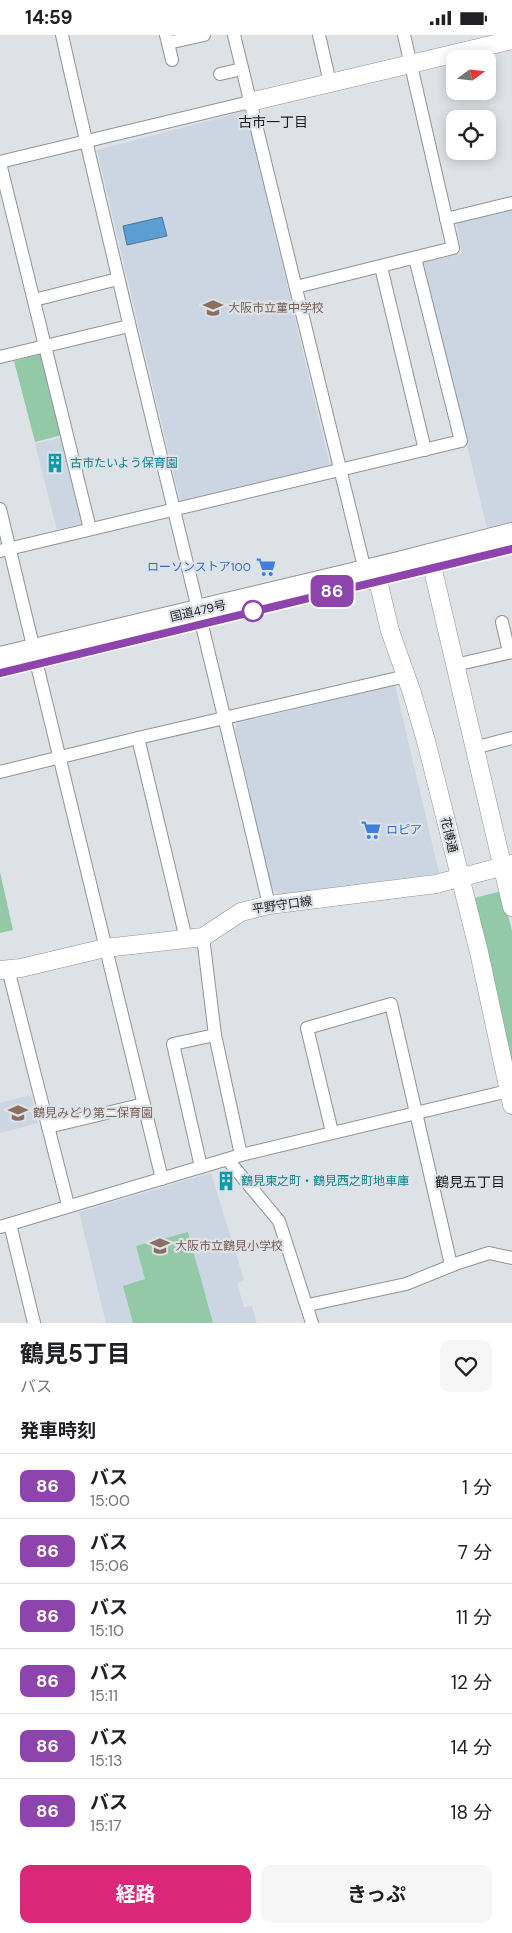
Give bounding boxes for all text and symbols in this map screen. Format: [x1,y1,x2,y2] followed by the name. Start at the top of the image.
[25,5,73,30] text: 14:59
[446,50,496,100] north arrow
[446,50,496,160] map controls
[446,110,496,160] button: locate
[238,113,308,131] district label: 古市一丁目
[202,297,224,319] school or university icon: 大阪市立菫中学校
[228,300,324,316] place label: 大阪市立菫中学校
[44,452,66,474] building icon: 古市たいよう保育園
[70,455,178,471] place label: 古市たいよう保育園
[255,556,277,578] supermarket icon: ローソンストア100
[147,559,251,575] place label: ローソンストア100
[310,575,354,607] line badge: 86
[321,579,343,603] text: 86
[168,597,228,625] street label: 国道479号
[242,600,264,622] unlabelled marker
[437,816,461,854] street label: 花博通
[360,819,382,841] supermarket icon: ロピア
[386,822,422,838] place label: ロピア
[251,893,313,917] street label: 平野守口線
[7,1102,29,1124] school or university icon: 鶴見みどり第二保育園
[33,1105,153,1121] place label: 鶴見みどり第二保育園
[215,1170,237,1192] building icon: 鶴見東之町・鶴見西之町地車庫
[241,1173,409,1189] place label: 鶴見東之町・鶴見西之町地車庫
[435,1173,505,1191] district label: 鶴見五丁目
[149,1235,171,1257] school or university icon: 大阪市立鶴見小学校
[175,1238,283,1254] place label: 大阪市立鶴見小学校
[20,1338,131,1369] text: 鶴見5丁目
[440,1340,492,1392] button: heart
[20,1376,52,1397] text: バス
[20,1418,96,1443] text: 発車時刻
[90,1465,128,1490] text: バス
[36,1474,59,1498] text: 86
[462,1475,492,1500] text: 1 分
[90,1490,130,1511] text: 15:00
[90,1530,128,1555] text: バス
[36,1539,59,1563] text: 86
[458,1540,492,1565] text: 7 分
[90,1555,129,1576] text: 15:06
[90,1595,128,1620] text: バス
[36,1604,59,1628] text: 86
[456,1605,492,1630] text: 11 分
[90,1620,124,1641] text: 15:10
[90,1660,128,1685] text: バス
[36,1669,59,1693] text: 86
[451,1670,492,1695] text: 12 分
[90,1685,118,1706] text: 15:11
[90,1725,128,1750] text: バス
[36,1734,59,1758] text: 86
[450,1735,492,1760] text: 14 分
[90,1750,122,1771] text: 15:13
[90,1790,128,1815] text: バス
[36,1799,59,1823] text: 86
[450,1800,492,1825] text: 18 分
[90,1815,122,1836] text: 15:17
[20,1865,251,1923] button: 経路
[261,1865,492,1923] button: きっぷ

